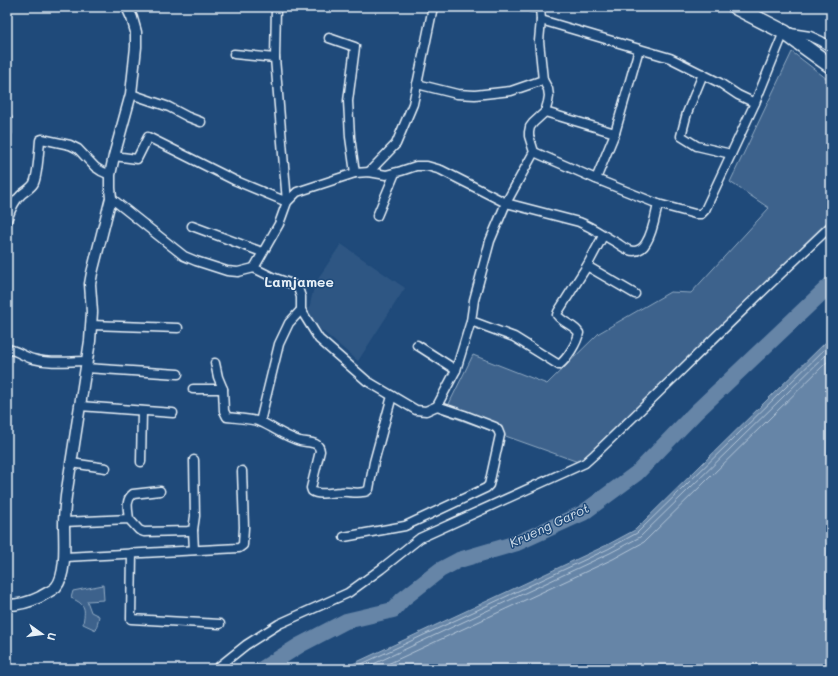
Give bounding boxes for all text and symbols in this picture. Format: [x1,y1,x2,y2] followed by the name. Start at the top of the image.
[264,272,334,291] district label: Lamjamee
[506,499,591,550] water label: Krueng Garot
[22,614,62,654] north arrow
[44,631,60,642] text: U

